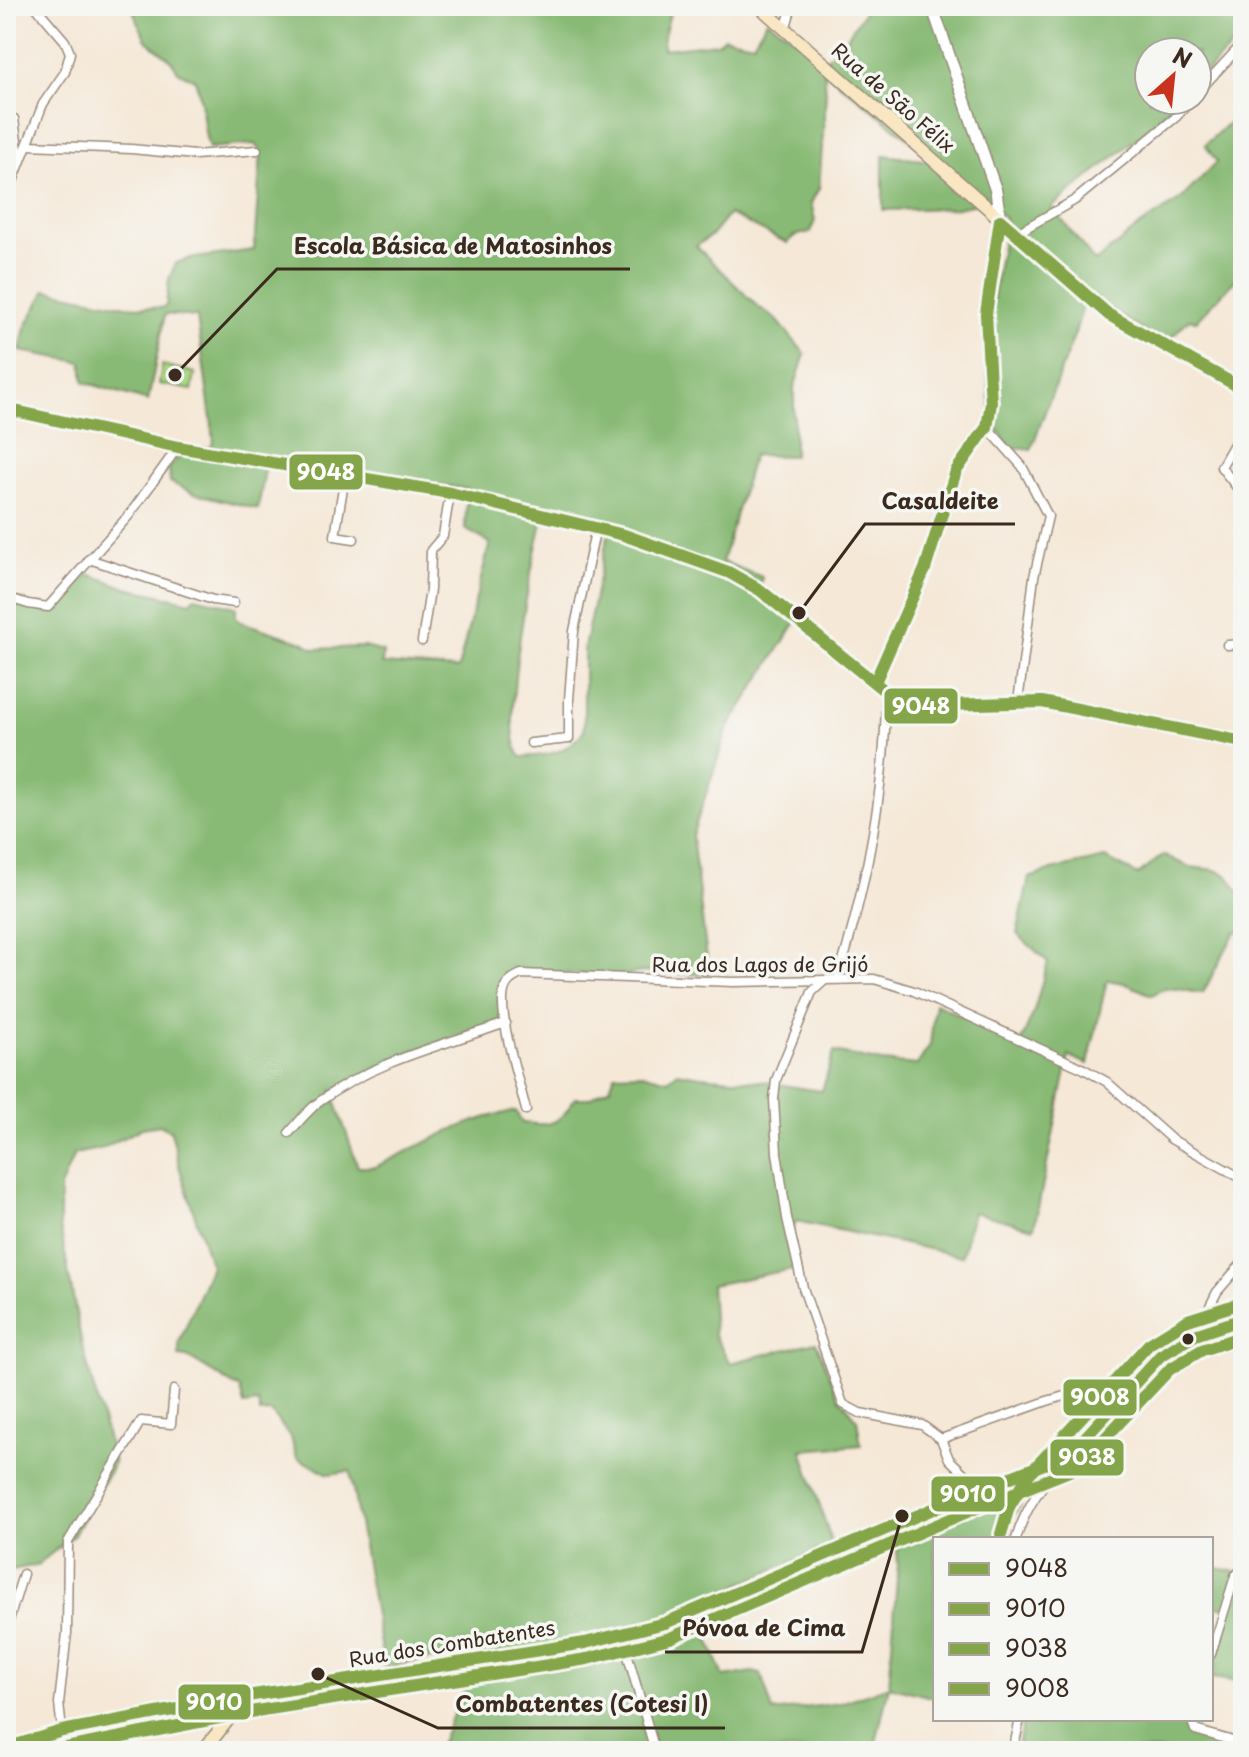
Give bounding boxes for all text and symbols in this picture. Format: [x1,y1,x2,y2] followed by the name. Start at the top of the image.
[825,35,962,159] street label: Rua de São Félix
[1133,36,1213,116] north arrow
[1168,38,1198,76] text: N
[277,223,630,269] callout: Escola Básica de Matosinhos
[294,228,612,261] text: Escola Básica de Matosinhos
[288,453,364,491] line badge: 9048
[297,454,355,487] text: 9048
[865,478,1015,524] callout: Casaldeite
[881,483,999,516] text: Casaldeite
[883,687,959,725] line badge: 9048
[892,688,950,721] text: 9048
[652,949,868,979] street label: Rua dos Lagos de Grijó
[1180,1331,1196,1347] unlabelled marker
[1062,1378,1138,1417] line badge: 9008
[1070,1379,1130,1412] text: 9008
[1049,1438,1125,1477] line badge: 9038
[1058,1439,1116,1472] text: 9038
[930,1475,1006,1513] line badge: 9010
[940,1476,996,1509] text: 9010
[933,1537,1213,1721] legend
[1005,1549,1068,1585] text: 9048
[1005,1589,1066,1625] text: 9010
[665,1606,862,1652] callout: Póvoa de Cima
[682,1610,846,1643] text: Póvoa de Cima
[347,1612,557,1674] street label: Rua dos Combatentes
[1005,1629,1068,1665] text: 9038
[1005,1669,1070,1705] text: 9008
[438,1682,725,1728] callout: Combatentes (Cotesi I)
[177,1683,252,1721] line badge: 9010
[186,1684,242,1717] text: 9010
[455,1686,709,1719] text: Combatentes (Cotesi I)

